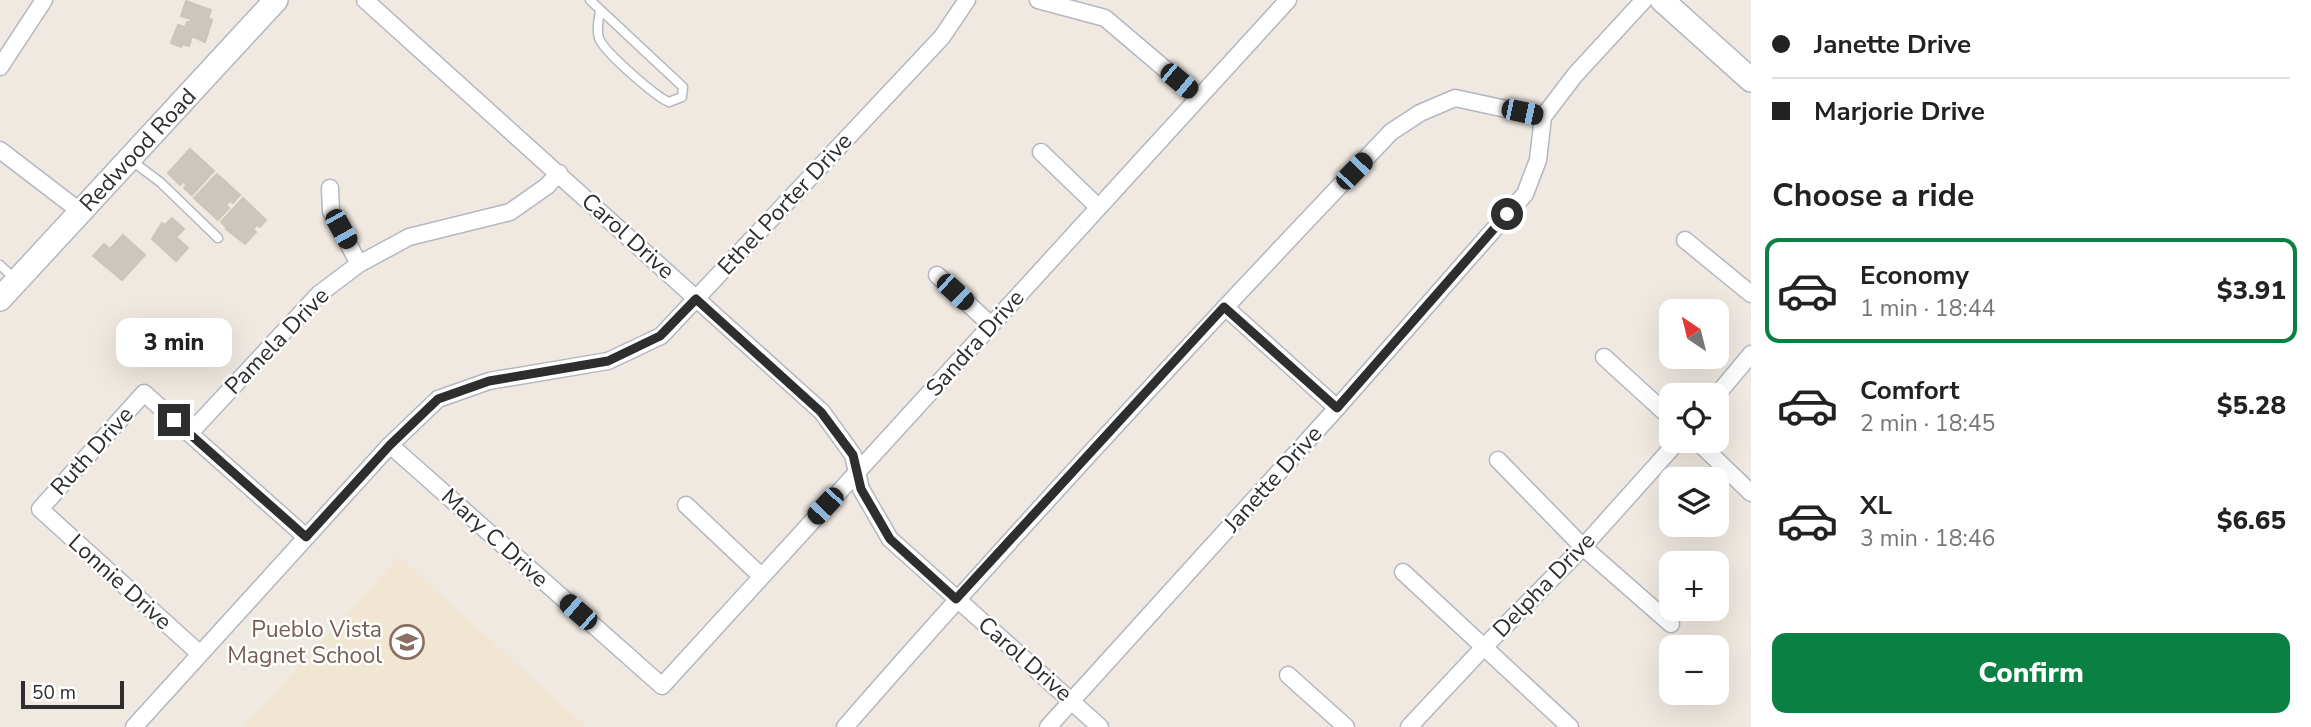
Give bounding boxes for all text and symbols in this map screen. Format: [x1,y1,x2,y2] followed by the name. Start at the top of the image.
[1814,27,1971,62] text: Janette Drive
[1157,59,1202,103] car
[73,82,203,218] street label: Redwood Road
[1814,94,1985,129] text: Marjorie Drive
[1500,97,1545,127] car
[711,126,859,282] street label: Ethel Porter Drive
[1332,149,1377,193] car
[1772,174,1974,217] text: Choose a ride
[575,186,681,286] street label: Carol Drive
[1491,198,1523,230] route start
[322,206,361,252] car
[1860,258,1969,293] text: Economy
[1776,259,1839,322] icon: car
[933,270,978,314] car
[2217,273,2286,308] text: $3.91
[218,281,336,401] street label: Pamela Drive
[919,283,1031,403] street label: Sandra Drive
[1860,293,1995,324] text: 1 min · 18:44
[1659,299,1729,369] north arrow
[1659,299,1729,705] map controls
[116,318,232,368] callout: 3 min
[144,327,204,358] text: 3 min
[1860,373,1960,408] text: Comfort
[1776,374,1839,437] icon: car
[1659,383,1729,453] button: locate
[2217,388,2286,423] text: $5.28
[44,400,140,502] street label: Ruth Drive
[158,404,190,436] route end
[1860,408,1995,439] text: 2 min · 18:45
[1216,419,1329,540] street label: Janette Drive
[1659,467,1729,537] button: layers
[435,481,555,595] street label: Mary C Drive
[803,483,848,529] car
[1860,488,1892,523] text: XL
[1776,489,1839,552] icon: car
[2217,503,2286,538] text: $6.65
[1860,523,1995,554] text: 3 min · 18:46
[1486,526,1602,644] street label: Delpha Drive
[62,527,178,637] street label: Lonnie Drive
[1659,551,1729,621] button: +
[556,590,601,634] car
[971,609,1079,709] street label: Carol Drive
[227,614,382,671] place label: Pueblo Vista Magnet School
[388,623,426,661] school or university icon: Pueblo Vista Magnet School
[1772,633,2290,713] button: Confirm
[1659,635,1729,705] button: −
[21,678,124,710] scale bar
[32,680,76,706] text: 50 m

